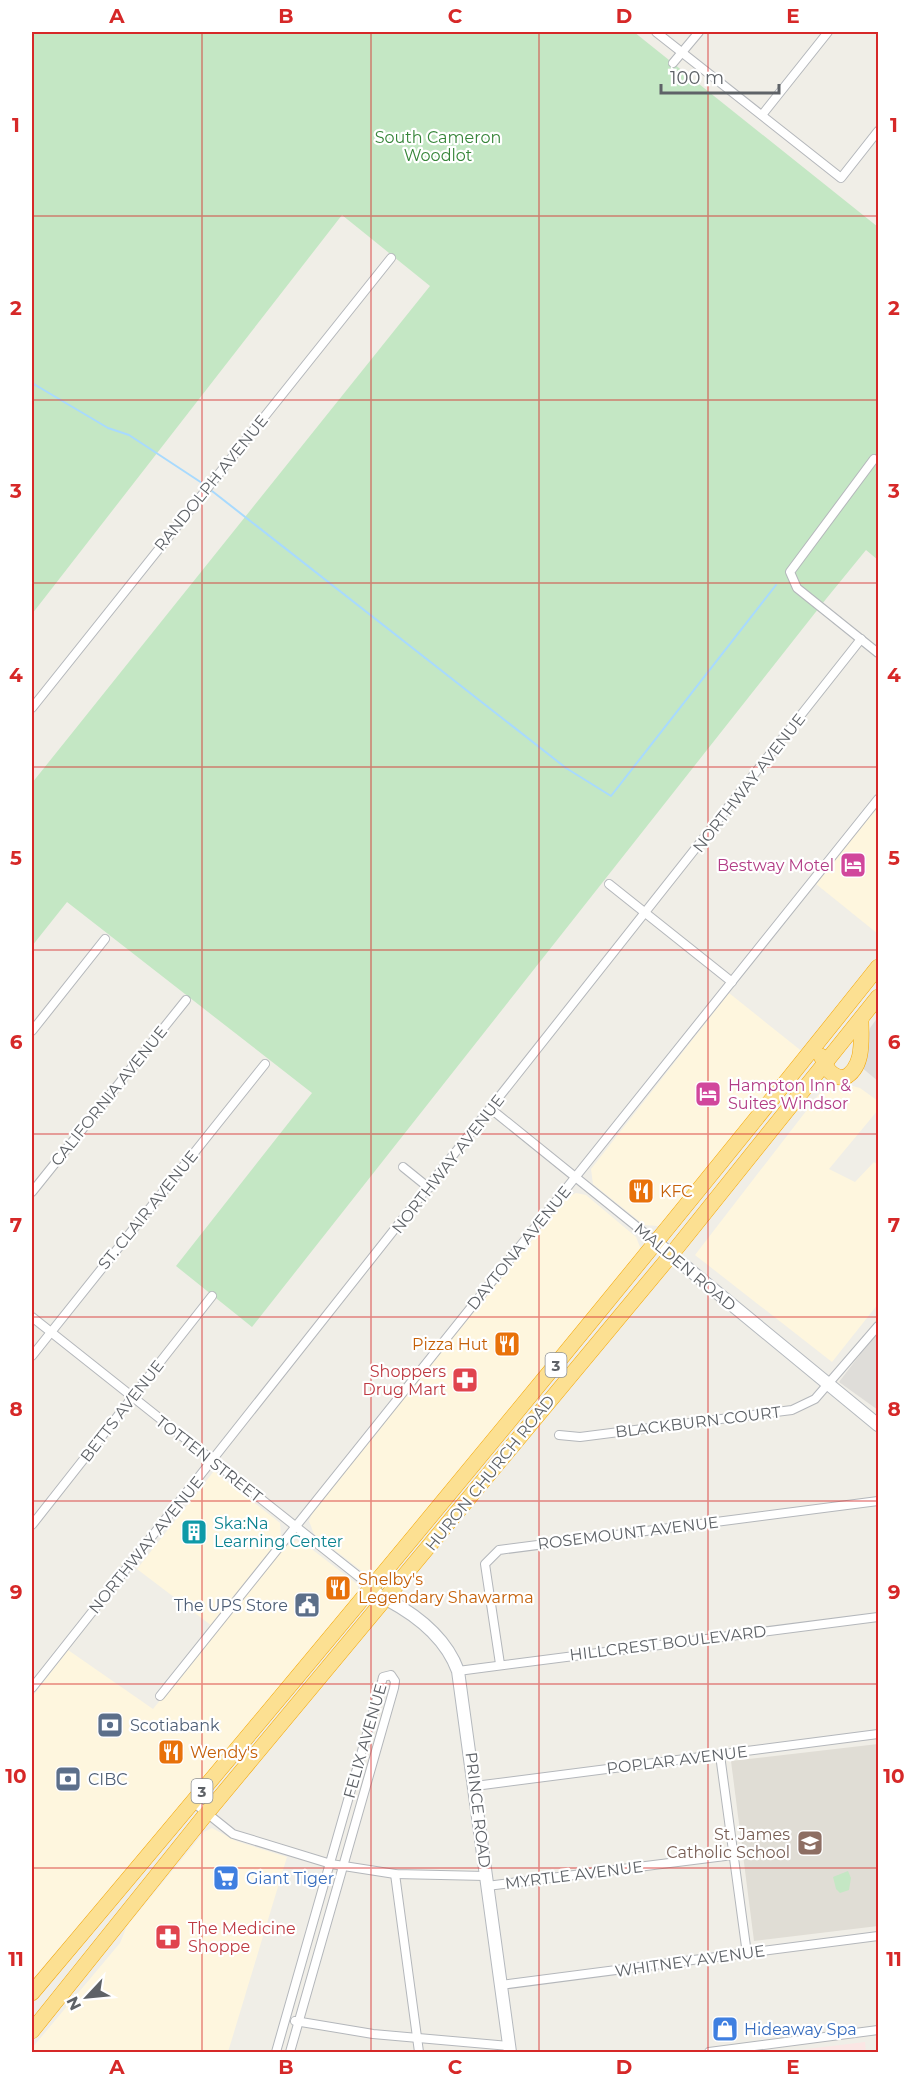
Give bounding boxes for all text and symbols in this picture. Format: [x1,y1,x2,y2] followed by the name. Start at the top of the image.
[108,4,125,28] text: A
[278,4,294,28] text: B
[448,4,463,28] text: C
[616,4,632,28] text: D
[786,4,800,28] text: E
[661,57,780,95] scale bar
[670,67,724,89] text: 100 m
[12,113,20,137] text: 1
[890,113,898,137] text: 1
[375,128,501,165] park label: South Cameron Woodlot
[10,296,22,320] text: 2
[888,296,900,320] text: 2
[150,411,272,555] street label: RANDOLPH AVENUE
[9,479,22,503] text: 3
[887,479,900,503] text: 3
[9,663,23,687] text: 4
[887,663,901,687] text: 4
[689,710,809,856] street label: NORTHWAY AVENUE
[10,846,22,870] text: 5
[888,846,900,870] text: 5
[838,850,868,880] hotel icon: Bestway Motel
[717,856,834,875] place label: Bestway Motel
[47,1022,171,1170] street label: CALIFORNIA AVENUE
[10,1030,23,1054] text: 6
[888,1030,901,1054] text: 6
[728,1076,851,1113] place label: Hampton Inn & Suites Windsor
[693,1079,723,1109] hotel icon: Hampton Inn & Suites Windsor
[388,1091,508,1237] street label: NORTHWAY AVENUE
[94,1147,202,1273] street label: ST. CLAIR AVENUE
[626,1176,656,1206] restaurant icon: KFC
[463,1182,575,1314] street label: DAYTONA AVENUE
[660,1182,693,1201] place label: KFC
[10,1213,22,1237] text: 7
[888,1213,900,1237] text: 7
[630,1219,740,1315] street label: MALDEN ROAD
[492,1329,522,1359] restaurant icon: Pizza Hut
[412,1335,488,1354] place label: Pizza Hut
[546,1353,566,1377] road number: 3
[76,1356,168,1466] street label: BETTS AVENUE
[363,1362,446,1399] place label: Shoppers Drug Mart
[450,1365,480,1395] pharmacy icon: Shoppers Drug Mart
[421,1391,559,1555] street label: HURON CHURCH ROAD
[9,1397,23,1421] text: 8
[887,1397,901,1421] text: 8
[614,1402,783,1442] street label: BLACKBURN COURT
[152,1412,267,1507] street label: TOTTEN STREET
[85,1473,207,1617] street label: NORTHWAY AVENUE
[536,1512,720,1554] street label: ROSEMOUNT AVENUE
[214,1514,343,1551] place label: Ska:Na Learning Center
[179,1517,209,1547] building icon: Ska:Na Learning Center
[358,1570,534,1607] place label: Shelby's Legendary Shawarma
[323,1573,353,1603] restaurant icon: Shelby's Legendary Shawarma
[10,1580,22,1604] text: 9
[888,1580,900,1604] text: 9
[292,1590,322,1620] public building icon: The UPS Store
[174,1596,288,1615] place label: The UPS Store
[569,1621,767,1665] street label: HILLCREST BOULEVARD
[340,1681,390,1801] street label: FELIX AVENUE
[95,1710,125,1740] bank icon: Scotiabank
[130,1716,220,1735] place label: Scotiabank
[156,1737,186,1767] restaurant icon: Wendy's
[605,1742,749,1778] street label: POPLAR AVENUE
[190,1743,258,1762] place label: Wendy's
[461,1751,495,1869] street label: PRINCE ROAD
[5,1764,27,1788] text: 10
[53,1764,83,1794] bank icon: CIBC
[883,1764,905,1788] text: 10
[88,1770,128,1789] place label: CIBC
[192,1779,212,1803] road number: 3
[666,1825,790,1862] place label: St. James Catholic School
[795,1828,825,1858] school or university icon: St. James Catholic School
[504,1857,644,1893] street label: MYRTLE AVENUE
[211,1863,241,1893] supermarket icon: Giant Tiger
[246,1869,334,1888] place label: Giant Tiger
[188,1919,296,1956] place label: The Medicine Shoppe
[153,1922,183,1952] pharmacy icon: The Medicine Shoppe
[614,1941,766,1981] street label: WHITNEY AVENUE
[8,1947,24,1971] text: 11
[886,1947,902,1971] text: 11
[57,1967,117,2027] north arrow
[63,1993,85,2013] text: N
[710,2014,740,2044] shop icon: Hideaway Spa
[744,2020,857,2039] place label: Hideaway Spa
[108,2055,125,2079] text: A
[278,2055,294,2079] text: B
[448,2055,463,2079] text: C
[616,2055,632,2079] text: D
[786,2055,800,2079] text: E

